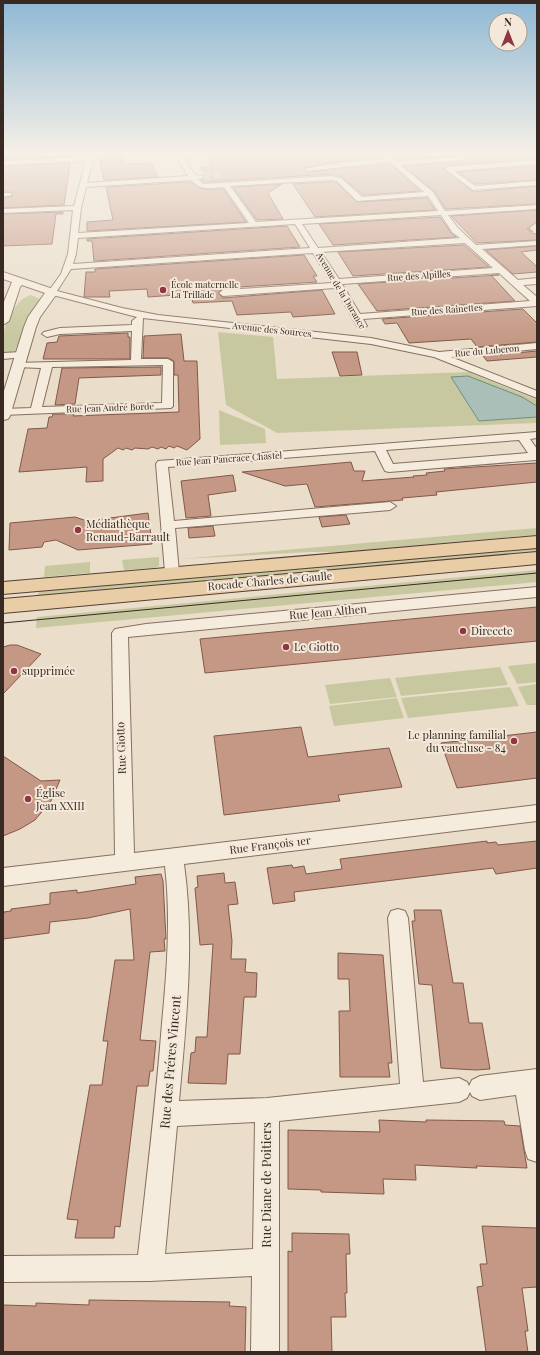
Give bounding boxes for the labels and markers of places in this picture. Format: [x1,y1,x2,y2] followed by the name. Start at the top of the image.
[171,278,239,300] place label: École maternelle La Trillade
[158,285,168,295] marker: École maternelle La Trillade
[86,516,170,544] place label: Médiathèque Renaud-Barrault
[73,525,83,535] marker: Médiathèque Renaud-Barrault
[471,623,513,638] place label: Direccte
[458,626,468,636] marker: Direccte
[294,639,339,654] place label: Le Giotto
[281,642,291,652] marker: Le Giotto
[22,663,76,678] place label: supprimée
[9,666,19,676] marker: supprimée
[408,727,507,755] place label: Le planning familial du vaucluse - 84
[509,736,519,746] marker: Le planning familial du vaucluse - 84
[35,785,85,813] place label: Église Jean XXIII
[23,794,33,804] marker: Église Jean XXIII

